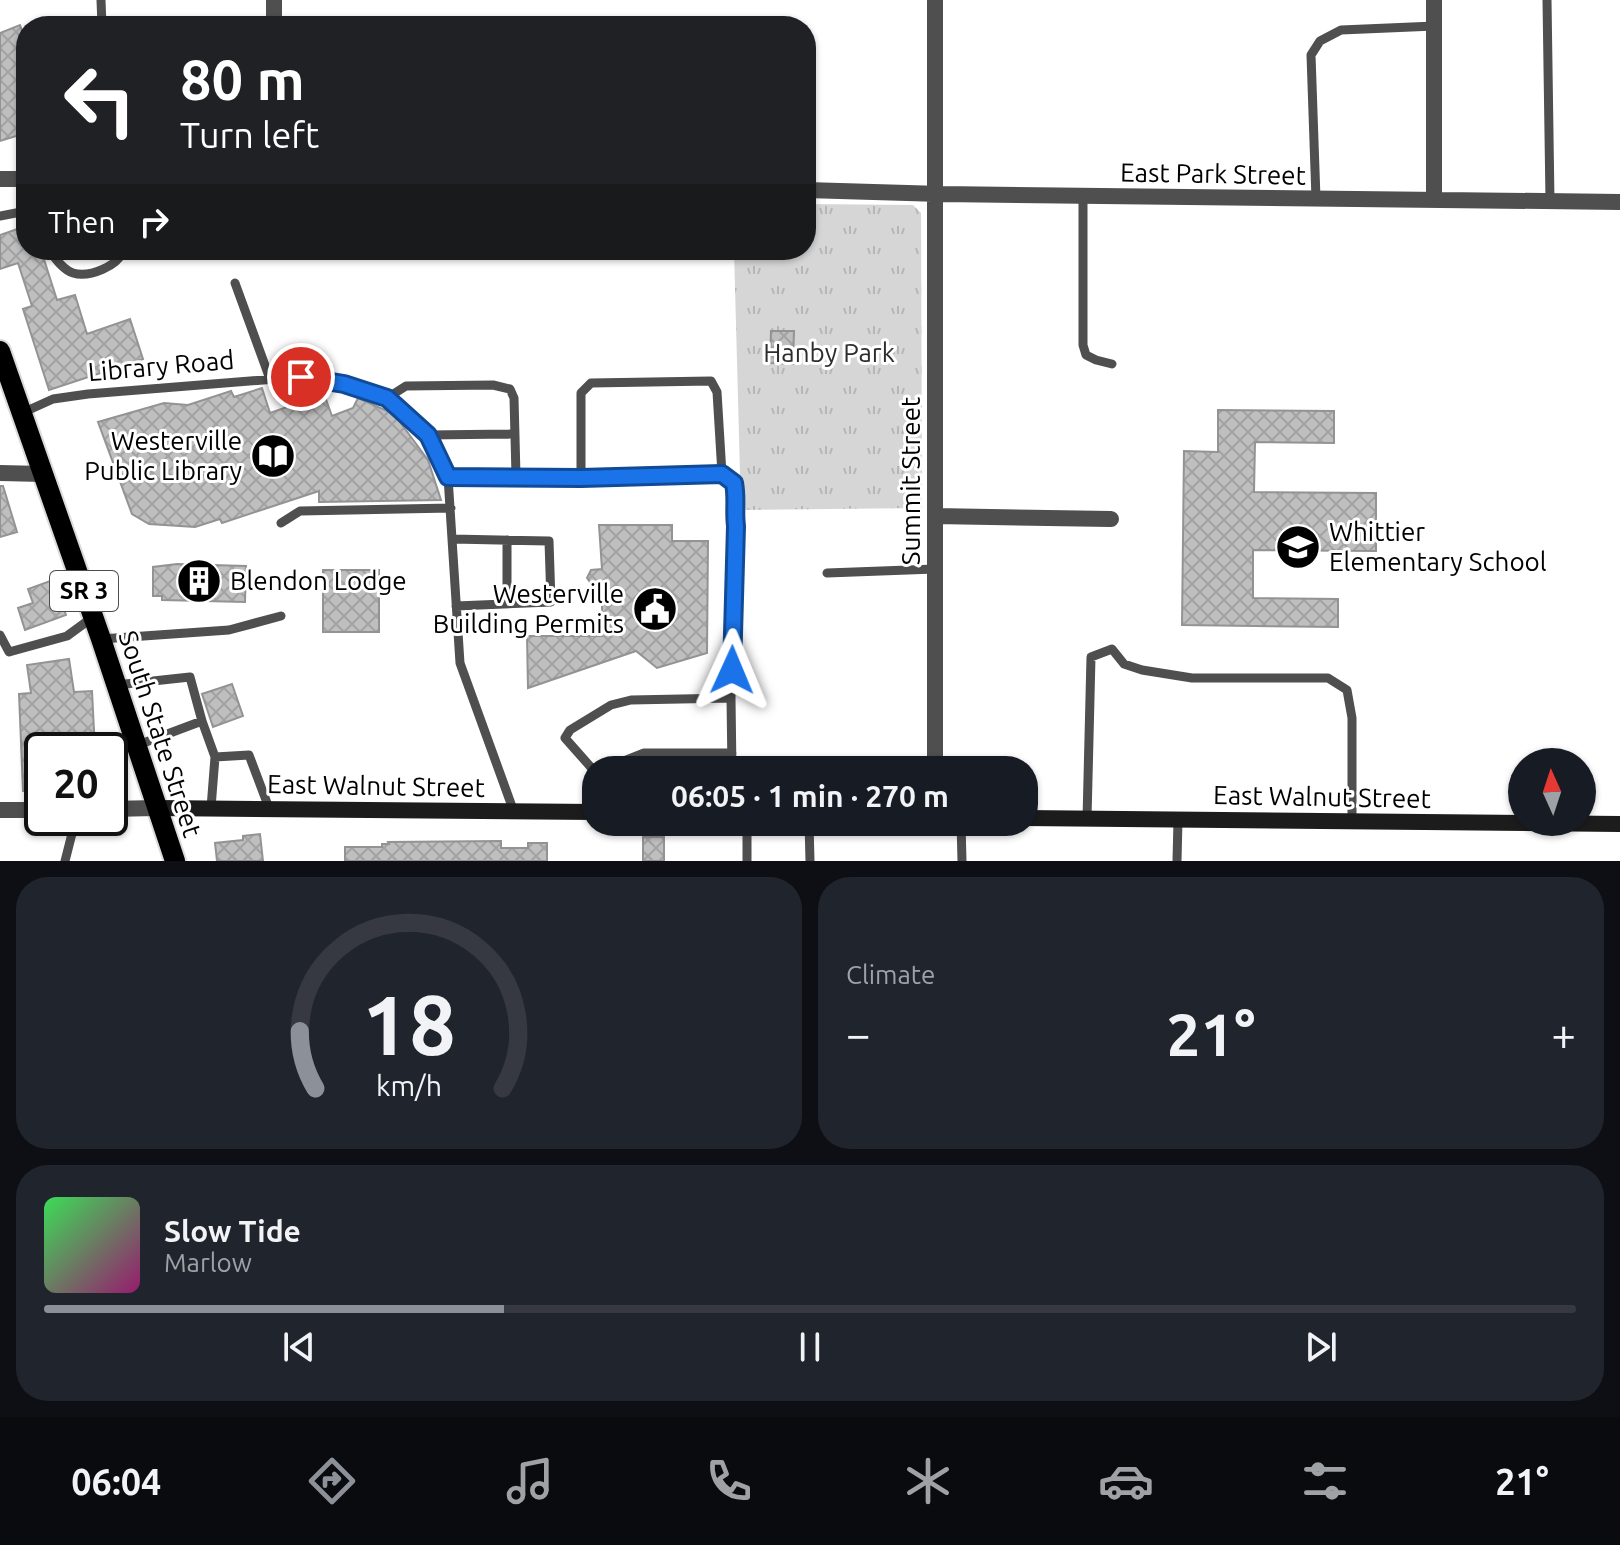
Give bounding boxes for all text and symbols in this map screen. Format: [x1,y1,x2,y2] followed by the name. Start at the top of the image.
[48,48,152,152] icon: left
[180,48,305,111] text: 80 m
[180,114,319,155] text: Turn left
[1120,157,1306,190] street label: East Park Street
[132,200,176,244] icon: right
[48,205,116,239] text: Then
[763,338,895,367] park label: Hanby Park
[267,343,335,411] pin
[87,345,235,386] street label: Library Road
[279,355,323,399] icon: arrive
[896,397,925,565] street label: Summit Street
[84,426,242,485] place label: Westerville Public Library
[249,432,297,480] library icon: Westerville Public Library
[1329,517,1547,576] place label: Whittier Elementary School
[1274,523,1322,571] school or university icon: Whittier Elementary School
[175,557,223,605] building icon: Blendon Lodge
[230,566,407,595] place label: Blendon Lodge
[50,571,118,611] road number: SR 3
[433,579,624,638] place label: Westerville Building Permits
[631,585,679,633] public building icon: Westerville Building Permits
[113,627,207,841] street label: South State Street
[690,628,774,712] position arrow
[24,732,128,836] speed limit sign: 20
[1508,748,1596,836] north arrow
[1508,748,1596,836] map controls
[267,769,485,802] street label: East Walnut Street
[671,779,949,813] text: 06:05 · 1 min · 270 m
[1213,780,1431,813] street label: East Walnut Street
[846,960,935,989] text: Climate
[362,977,456,1071] text: 18
[1167,1000,1255,1067] text: 21°
[846,1009,871,1058] text: −
[1551,1009,1576,1058] text: +
[376,1069,442,1101] text: km/h
[164,1214,301,1248] text: Slow Tide
[164,1248,252,1277] text: Marlow
[277,1325,321,1369] icon: previous
[788,1325,832,1369] icon: pause
[1299,1325,1343,1369] icon: next
[304,1453,360,1509] icon: directions
[502,1453,558,1509] icon: music
[701,1453,757,1509] icon: phone
[900,1453,956,1509] icon: climate
[1098,1453,1154,1509] icon: car
[1297,1453,1353,1509] icon: filters
[71,1461,161,1502] text: 06:04
[1495,1461,1549,1502] text: 21°

